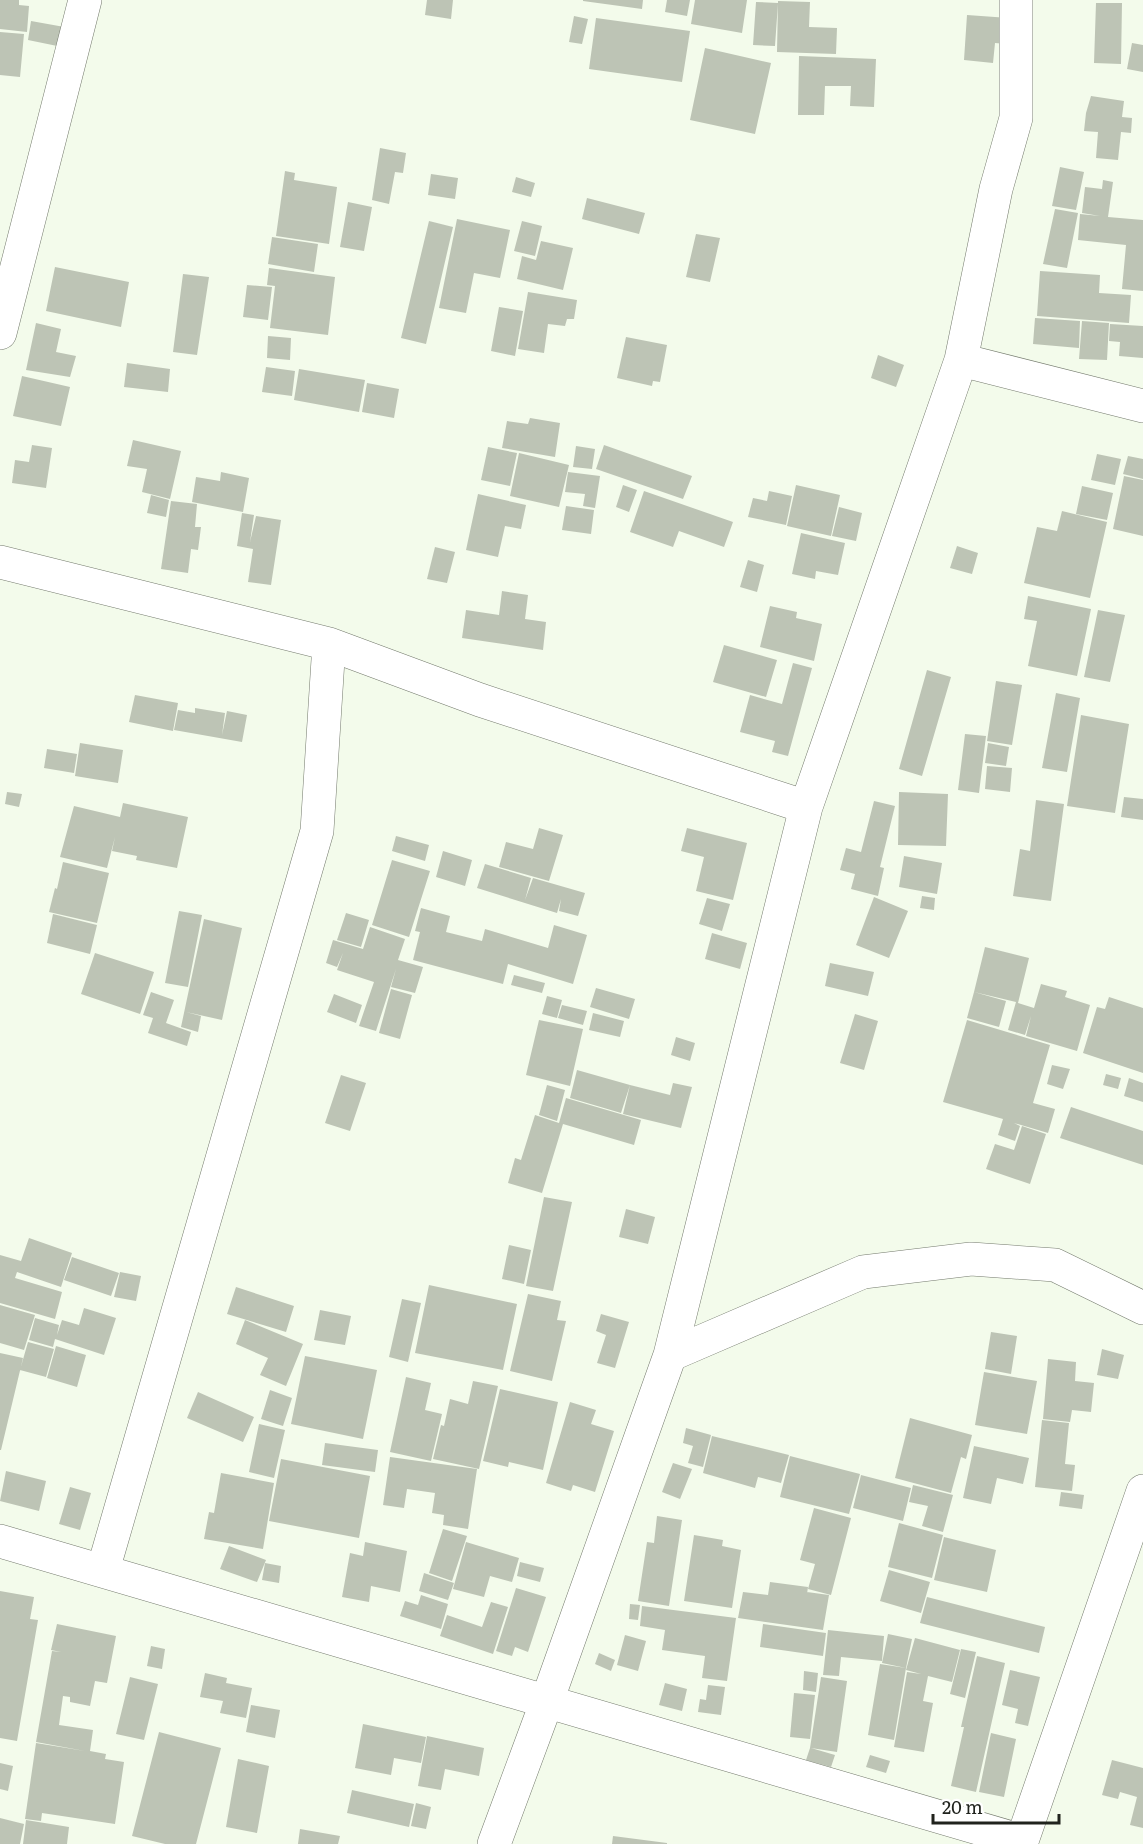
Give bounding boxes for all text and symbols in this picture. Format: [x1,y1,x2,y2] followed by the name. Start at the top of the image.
[933,1787,1059,1825] scale bar
[942,1793,983,1820] text: 20 m

